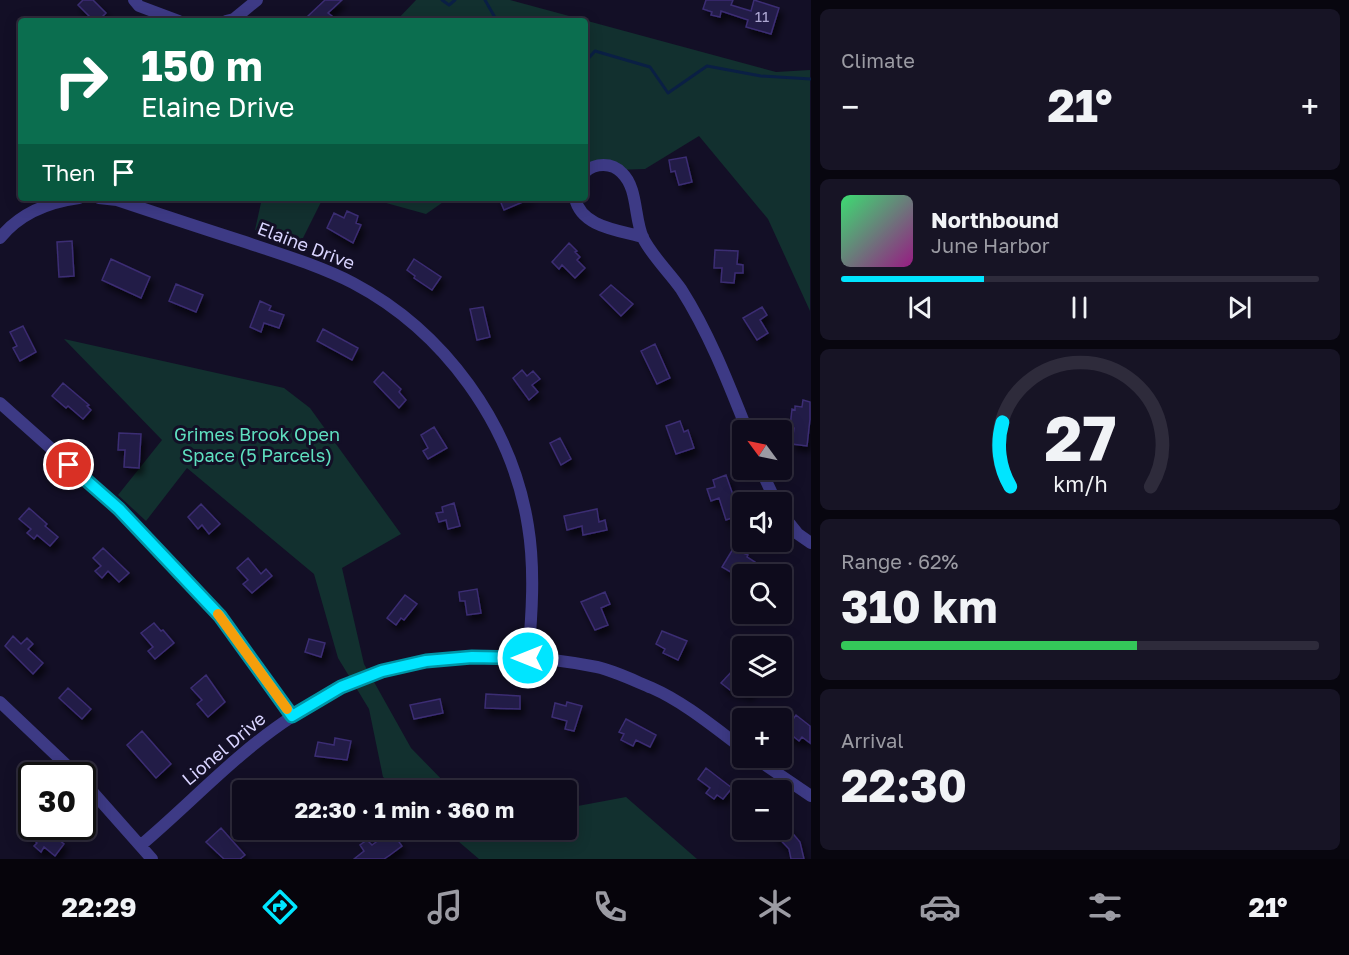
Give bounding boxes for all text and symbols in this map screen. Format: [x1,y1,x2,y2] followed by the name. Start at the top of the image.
[755,7,769,25] house number: 11
[141,40,263,90] text: 150 m
[42,42,120,120] icon: right
[841,48,915,72] text: Climate
[1047,78,1113,132] text: 21°
[841,87,859,126] text: −
[1301,87,1319,126] text: +
[141,91,295,123] text: Elaine Drive
[107,156,140,189] icon: arrive
[42,159,95,186] text: Then
[931,206,1059,233] text: Northbound
[255,216,358,274] street label: Elaine Drive
[931,233,1050,257] text: June Harbor
[904,291,937,324] icon: previous
[1063,291,1096,324] icon: pause
[1223,291,1256,324] icon: next
[1044,400,1116,475] text: 27
[732,420,792,480] north arrow
[732,420,792,840] map controls
[174,423,340,466] park label: Grimes Brook Open Space (5 Parcels)
[43,439,94,490] pin
[52,448,85,481] icon: arrive
[1053,471,1107,497] text: km/h
[732,492,792,552] button: sound
[841,549,958,573] text: Range · 62%
[732,564,792,624] button: search
[841,579,998,633] text: 310 km
[496,626,560,690] position arrow
[732,636,792,696] button: layers
[177,707,270,790] street label: Lionel Drive
[732,708,792,768] button: +
[841,728,904,752] text: Arrival
[841,758,967,812] text: 22:30
[18,762,96,840] speed limit sign: 30
[732,780,792,840] button: −
[295,796,514,823] text: 22:30 · 1 min · 360 m
[259,886,301,928] icon: directions
[424,886,466,928] icon: music
[589,886,631,928] icon: phone
[754,886,796,928] icon: climate
[919,886,961,928] icon: car
[1084,886,1126,928] icon: filters
[61,891,137,923] text: 22:29
[1248,891,1287,923] text: 21°

